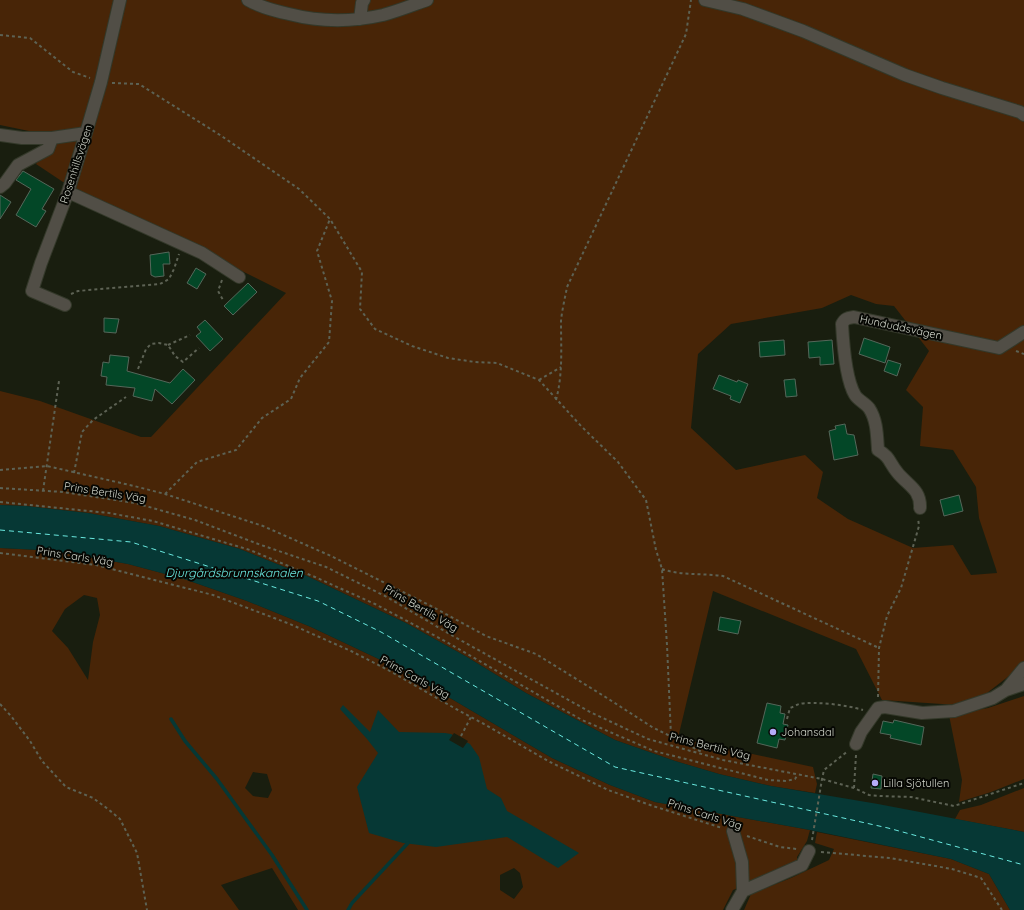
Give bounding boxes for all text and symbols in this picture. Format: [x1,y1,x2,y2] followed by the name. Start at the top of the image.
[57,123,95,205] street label: Rosenhillsvägen
[859,311,943,343] street label: Hunduddsvägen
[63,479,147,505] street label: Prins Bertils Väg
[36,543,114,569] street label: Prins Carls Väg
[165,565,304,580] water label: Djurgårdsbrunnskanalen
[382,581,460,635] street label: Prins Bertils Väg
[378,652,452,702] street label: Prins Carls Väg
[781,725,834,739] place label: Johansdal
[768,727,778,737] marker: Johansdal
[668,729,752,763] street label: Prins Bertils Väg
[883,776,949,790] place label: Lilla Sjötullen
[870,778,880,788] marker: Lilla Sjötullen
[666,795,744,833] street label: Prins Carls Väg

